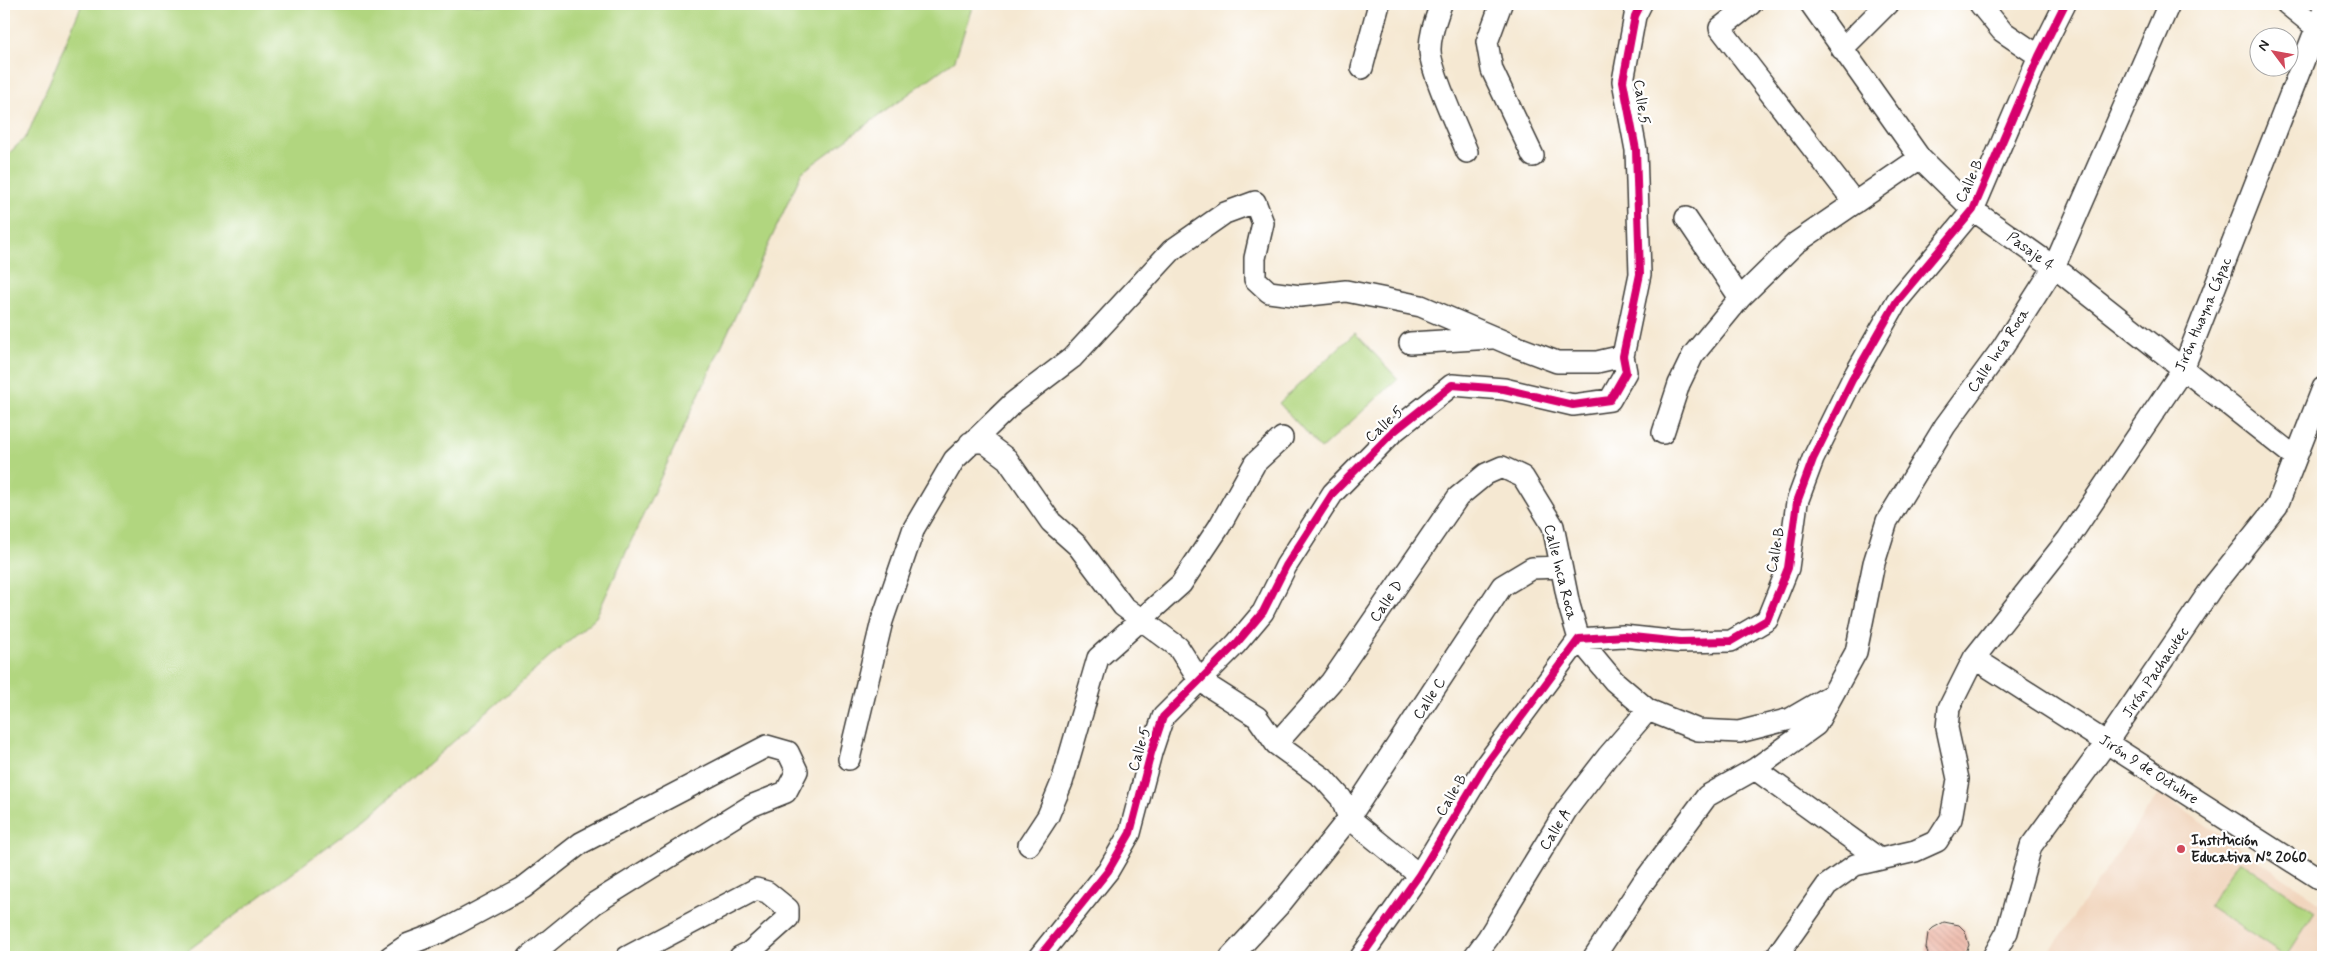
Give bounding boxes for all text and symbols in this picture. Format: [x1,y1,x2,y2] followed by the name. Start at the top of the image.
[2250,28,2300,78] north arrow
[2254,37,2274,54] text: N
[1628,78,1654,126] street label: Calle 5
[1951,156,1989,206] street label: Calle B
[2003,228,2058,276] street label: Pasaje 4
[2171,254,2237,375] street label: Jirón Huayna Cápac
[1963,304,2035,397] street label: Calle Inca Roca
[1361,402,1408,447] street label: Calle 5
[1538,522,1582,623] street label: Calle Inca Roca
[1762,526,1790,575] street label: Calle B
[1365,577,1408,626] street label: Calle D
[2118,623,2194,722] street label: Jirón Pachacutec
[1409,673,1451,724] street label: Calle C
[1124,725,1156,774] street label: Calle 5
[2095,730,2202,810] street label: Jirón 9 de Octubre
[1431,771,1472,820] street label: Calle B
[1535,805,1577,854] street label: Calle A
[2191,831,2307,868] place label: Institución Educativa Nº 2060
[2175,843,2187,855] marker: Institución Educativa Nº 2060

